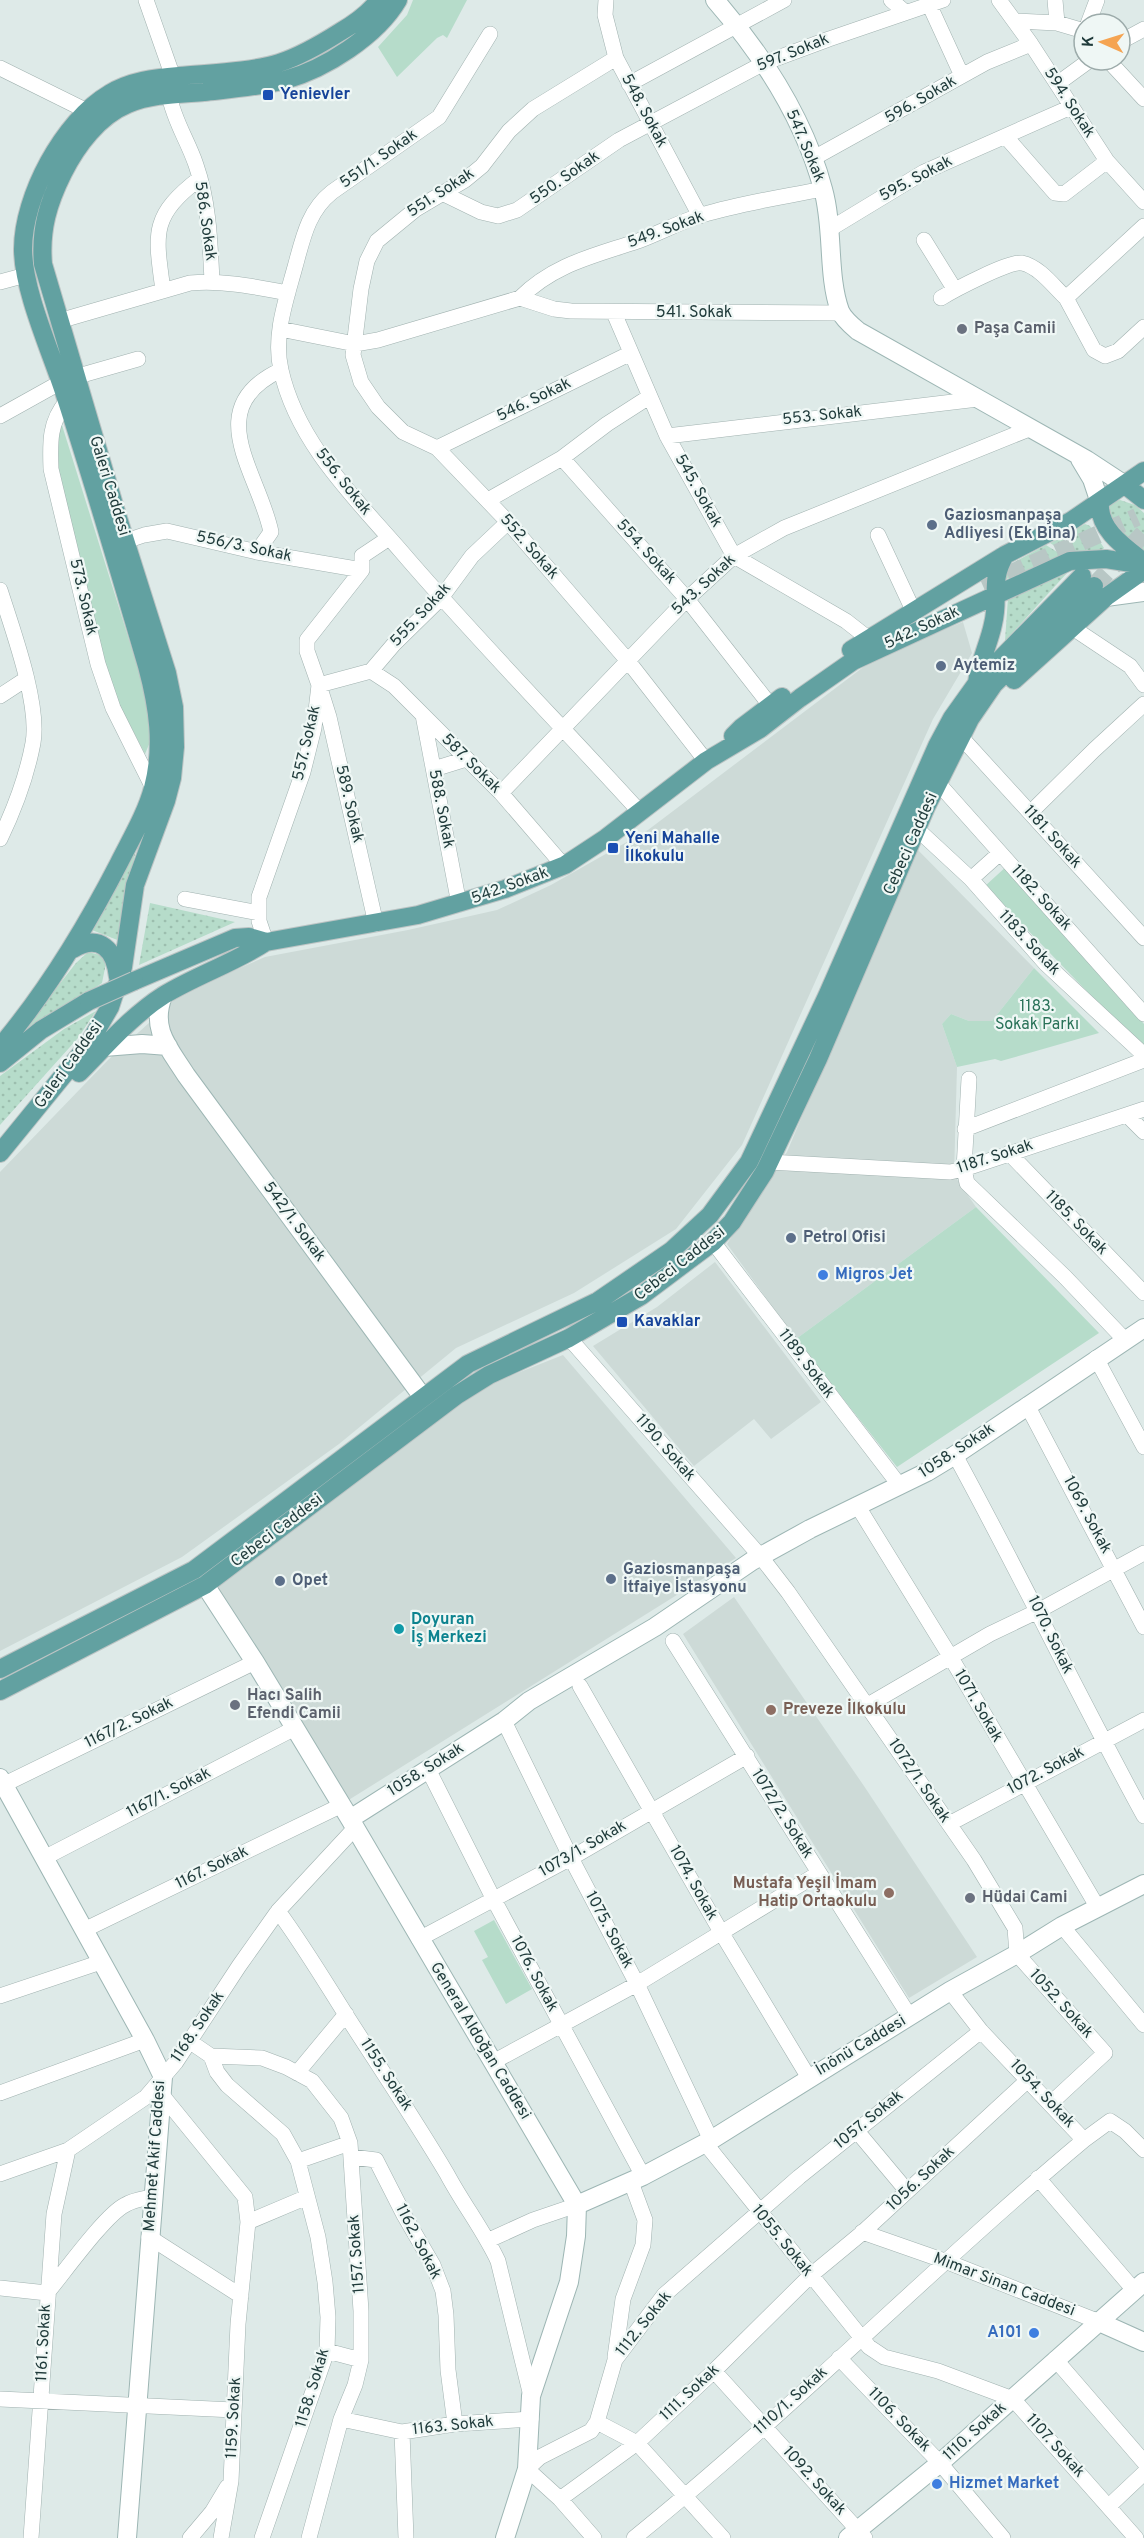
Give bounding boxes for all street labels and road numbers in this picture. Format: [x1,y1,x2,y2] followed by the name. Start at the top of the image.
[754,29,832,77] street label: 597. Sokak
[1039,64,1099,142] street label: 594. Sokak
[616,71,672,151] street label: 548. Sokak
[882,71,960,129] street label: 596. Sokak
[781,106,829,186] street label: 547. Sokak
[336,125,422,193] street label: 551/1. Sokak
[526,147,604,209] street label: 550. Sokak
[876,151,956,207] street label: 595. Sokak
[404,164,478,222] street label: 551. Sokak
[190,180,220,262] street label: 586. Sokak
[625,207,707,253] street label: 549. Sokak
[656,303,732,323] street label: 541. Sokak
[494,373,574,427] street label: 546. Sokak
[781,402,863,430] street label: 553. Sokak
[84,434,134,538] street label: Galeri Caddesi
[310,444,376,520] street label: 556. Sokak
[670,451,726,531] street label: 545. Sokak
[495,510,563,584] street label: 552. Sokak
[612,515,680,589] street label: 554. Sokak
[194,527,294,567] street label: 556/3. Sokak
[668,550,740,620] street label: 543. Sokak
[64,557,102,637] street label: 573. Sokak
[386,579,456,651] street label: 555. Sokak
[881,602,963,654] street label: 542. Sokak
[289,703,325,783] street label: 557. Sokak
[437,730,505,798] street label: 587. Sokak
[330,763,368,845] street label: 589. Sokak
[424,768,458,850] street label: 588. Sokak
[879,790,943,898] street label: Cebeci Caddesi
[1018,801,1086,873] street label: 1181. Sokak
[1006,861,1076,935] street label: 1182. Sokak
[469,863,551,909] street label: 542. Sokak
[994,906,1064,980] street label: 1183. Sokak
[31,1017,107,1113] street label: Galeri Caddesi
[954,1135,1036,1179] street label: 1187. Sokak
[258,1178,330,1266] street label: 542/1. Sokak
[1040,1186,1112,1260] street label: 1185. Sokak
[630,1222,730,1306] street label: Cebeci Caddesi
[773,1325,839,1403] street label: 1189. Sokak
[630,1410,700,1486] street label: 1190. Sokak
[915,1419,999,1483] street label: 1058. Sokak
[1058,1473,1116,1557] street label: 1069. Sokak
[227,1490,327,1572] street label: Cebeci Caddesi
[1022,1593,1078,1677] street label: 1070. Sokak
[949,1666,1007,1746] street label: 1071. Sokak
[81,1693,177,1753] street label: 1167/2. Sokak
[883,1735,955,1827] street label: 1072/1. Sokak
[384,1739,468,1801] street label: 1058. Sokak
[1004,1742,1088,1800] street label: 1072. Sokak
[123,1763,215,1823] street label: 1167/1. Sokak
[747,1765,817,1863] street label: 1072/2. Sokak
[536,1816,630,1882] street label: 1073/1. Sokak
[172,1842,252,1894] street label: 1167. Sokak
[664,1842,722,1924] street label: 1074. Sokak
[580,1888,638,1972] street label: 1075. Sokak
[506,1932,562,2016] street label: 1076. Sokak
[425,1959,535,2123] street label: General Aldoğan Caddesi
[1025,1965,1097,2043] street label: 1052. Sokak
[167,1988,229,2066] street label: 1168. Sokak
[812,2010,910,2081] street label: İnönü Caddesi
[355,2035,417,2115] street label: 1155. Sokak
[1005,2055,1079,2133] street label: 1054. Sokak
[140,2080,170,2232] street label: Mehmet Akif Caddesi
[830,2086,908,2154] street label: 1057. Sokak
[883,2142,959,2216] street label: 1056. Sokak
[391,2201,445,2283] street label: 1162. Sokak
[747,2201,817,2281] street label: 1055. Sokak
[344,2214,370,2294] street label: 1157. Sokak
[930,2249,1078,2321] street label: Mimar Sinan Caddesi
[612,2287,676,2361] street label: 1112. Sokak
[32,2304,56,2382] street label: 1161. Sokak
[291,2346,335,2430] street label: 1158. Sokak
[656,2360,724,2426] street label: 1111. Sokak
[750,2363,832,2439] street label: 1110/1. Sokak
[222,2377,246,2459] street label: 1159. Sokak
[863,2383,935,2457] street label: 1106. Sokak
[939,2398,1011,2466] street label: 1110. Sokak
[1021,2410,1089,2482] street label: 1107. Sokak
[411,2412,495,2440] street label: 1163. Sokak
[778,2442,850,2520] street label: 1092. Sokak

